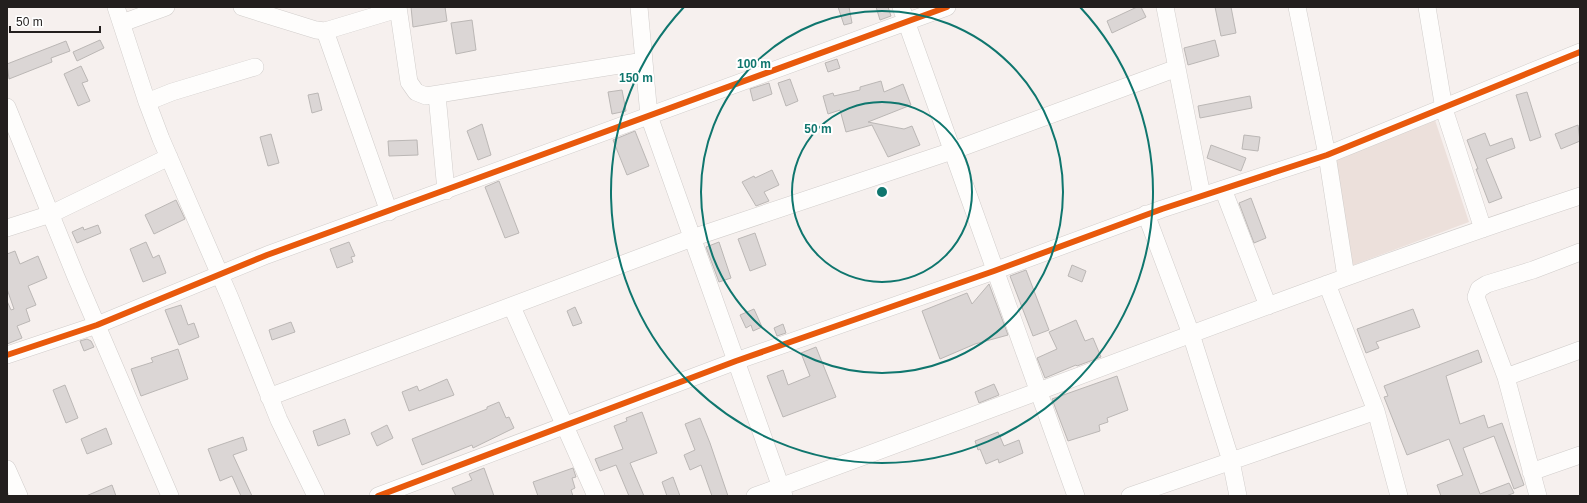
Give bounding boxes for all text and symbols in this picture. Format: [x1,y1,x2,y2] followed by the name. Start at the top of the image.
[10,8,100,34] scale bar
[16,15,43,29] text: 50 m
[737,57,771,71] text: 100 m
[619,71,653,85] text: 150 m
[804,122,832,136] text: 50 m
[875,185,889,199] centre of rings

